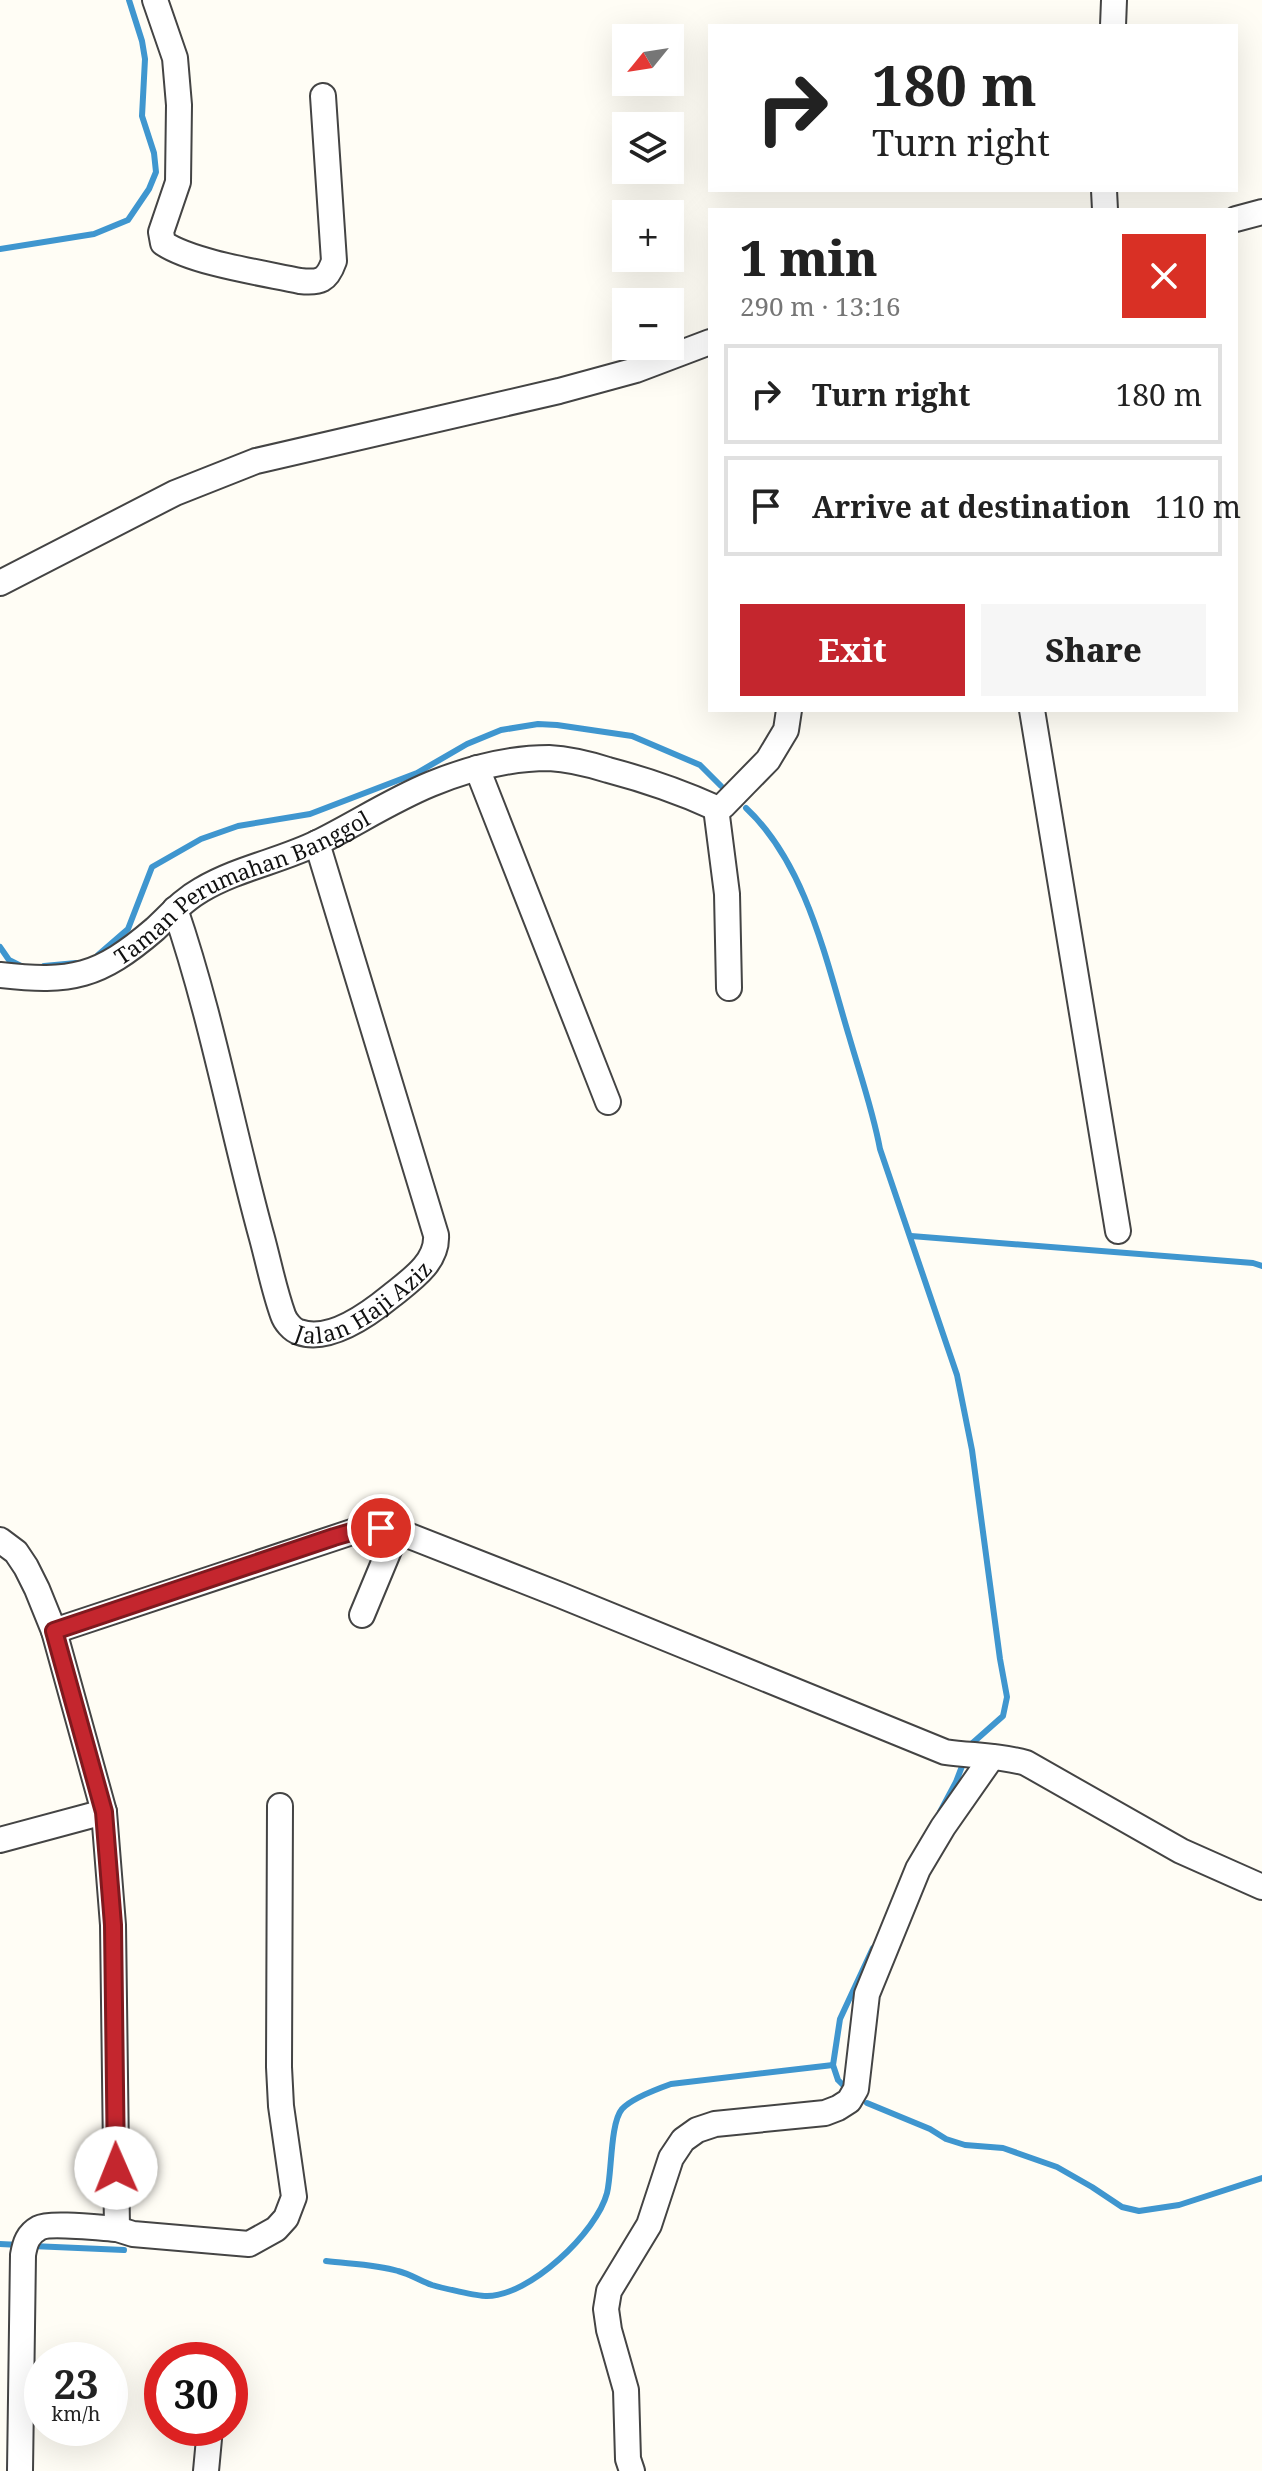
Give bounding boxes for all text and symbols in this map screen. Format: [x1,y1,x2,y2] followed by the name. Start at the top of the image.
[612,24,684,96] north arrow
[612,24,684,360] map controls
[872,46,1037,122] text: 180 m
[740,56,844,160] icon: right
[612,112,684,184] button: layers
[872,118,1050,167] text: Turn right
[612,200,684,272] button: +
[740,225,878,290] text: 1 min
[1122,234,1206,318] button: close
[612,288,684,360] button: −
[740,288,901,324] text: 290 m · 13:16
[744,372,788,416] icon: right
[812,374,970,415] text: Turn right
[1116,374,1202,415] text: 180 m
[744,484,788,528] icon: arrive
[812,486,1131,527] text: Arrive at destination
[1155,486,1241,527] text: 110 m
[740,604,965,696] button: Exit
[981,604,1206,696] button: Share
[108,803,375,971] street label: Taman Perumahan Banggol
[290,1254,438,1350] street label: Jalan Haji Aziz
[347,1494,415,1562] pin
[359,1506,403,1550] icon: arrive
[74,2126,158,2210] position arrow
[144,2342,248,2446] speed limit sign: 30
[53,2356,99,2411] text: 23
[51,2400,101,2427] text: km/h

